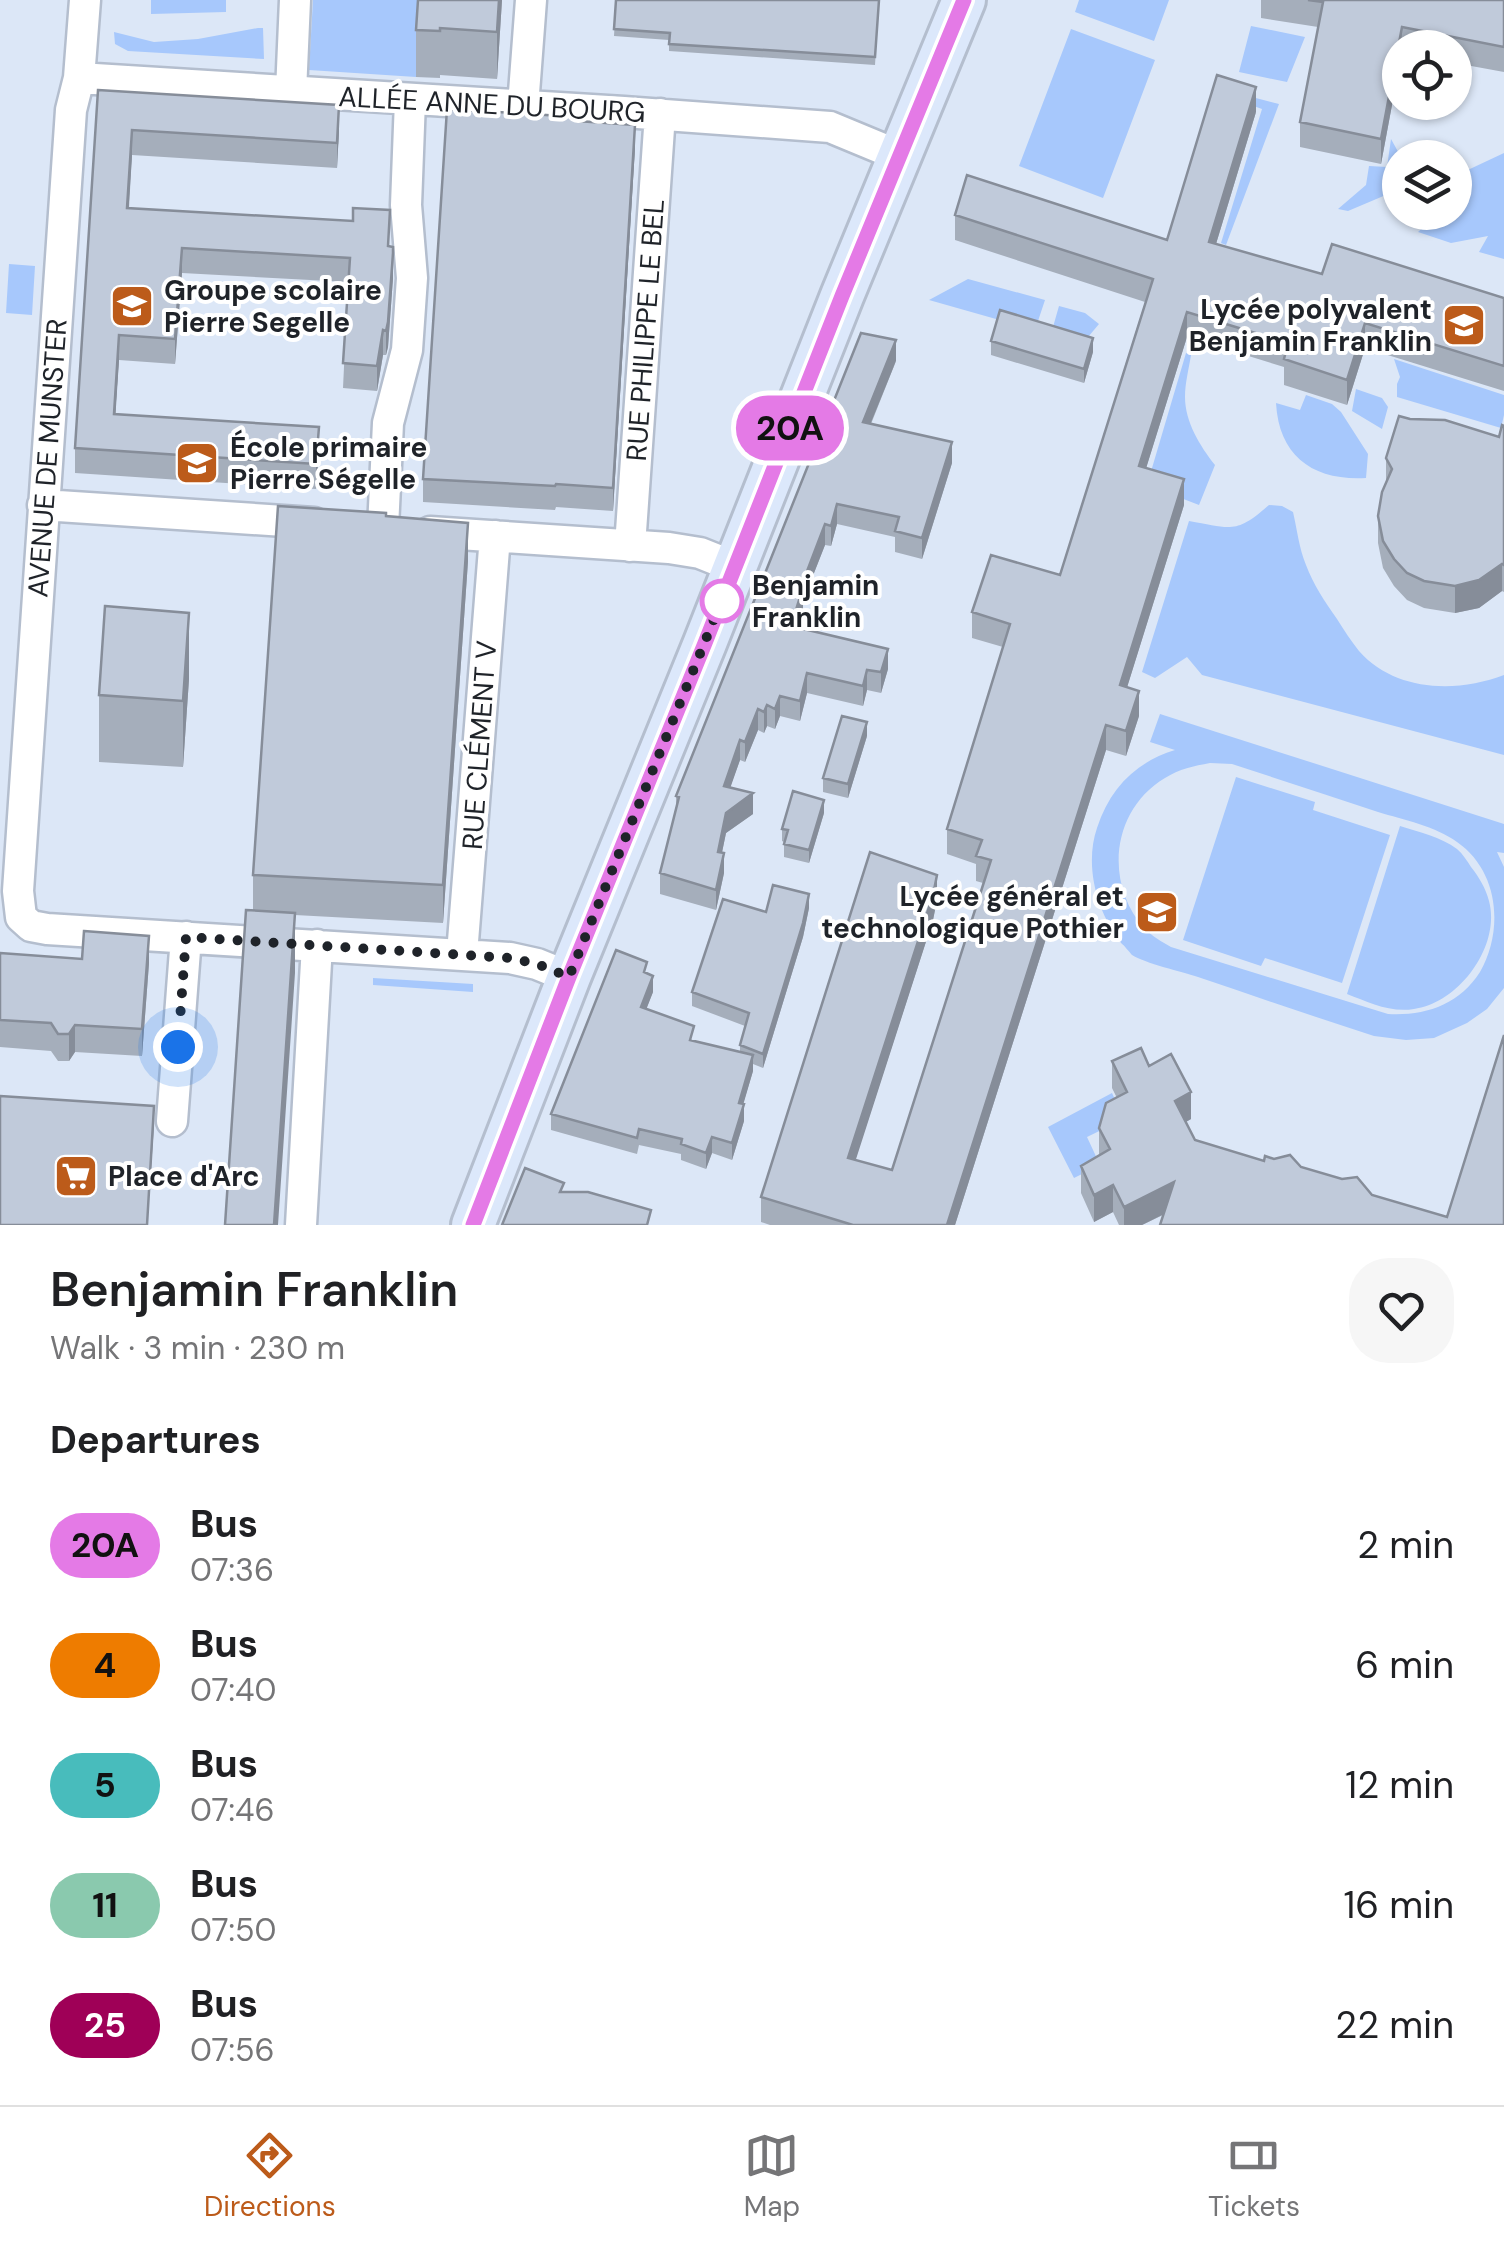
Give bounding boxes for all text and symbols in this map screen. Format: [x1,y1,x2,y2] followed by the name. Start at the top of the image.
[1382,30,1472,230] map controls
[1382,30,1472,120] button: locate
[337,78,647,131] street label: ALLÉE ANNE DU BOURG
[1382,140,1472,230] button: layers
[618,198,673,462] street label: RUE PHILIPPE LE BEL
[164,272,382,341] place label: Groupe scolaire Pierre Segelle
[109,283,155,329] school or university icon: Groupe scolaire Pierre Segelle
[1189,291,1432,360] place label: Lycée polyvalent Benjamin Franklin
[1441,302,1487,348] school or university icon: Lycée polyvalent Benjamin Franklin
[19,318,76,599] street label: AVENUE DE MUNSTER
[732,396,848,460] line badge: 20A
[756,405,824,451] text: 20A
[230,429,427,498] place label: École primaire Pierre Ségelle
[174,440,220,486] school or university icon: École primaire Pierre Ségelle
[752,567,879,636] place label: Benjamin Franklin
[701,580,743,622] marker: Benjamin Franklin
[454,639,505,851] street label: RUE CLÉMENT V
[821,878,1124,947] place label: Lycée général et technologique Pothier
[1134,889,1180,935] school or university icon: Lycée général et technologique Pothier
[153,1022,203,1072] your location
[53,1153,99,1199] supermarket icon: Place d'Arc
[108,1158,260,1195] place label: Place d'Arc
[50,1258,458,1321] text: Benjamin Franklin
[1349,1258,1454,1363] button: heart
[50,1327,345,1369] text: Walk · 3 min · 230 m
[50,1415,261,1465] text: Departures
[190,1499,258,1549] text: Bus
[1357,1520,1454,1570] text: 2 min
[71,1522,139,1568] text: 20A
[190,1549,274,1591] text: 07:36
[190,1619,258,1669] text: Bus
[1355,1640,1454,1690] text: 6 min
[94,1642,116,1688] text: 4
[190,1669,276,1711] text: 07:40
[190,1739,258,1789] text: Bus
[1345,1760,1454,1810] text: 12 min
[94,1762,116,1808] text: 5
[190,1789,275,1831] text: 07:46
[190,1859,258,1909] text: Bus
[1343,1880,1454,1930] text: 16 min
[92,1882,118,1928] text: 11
[190,1909,276,1951] text: 07:50
[190,1979,258,2029] text: Bus
[1335,2000,1454,2050] text: 22 min
[84,2002,126,2048] text: 25
[190,2029,275,2071] text: 07:56
[204,2128,336,2225] tab: Directions
[744,2128,800,2225] tab: Map
[1208,2128,1300,2225] tab: Tickets

